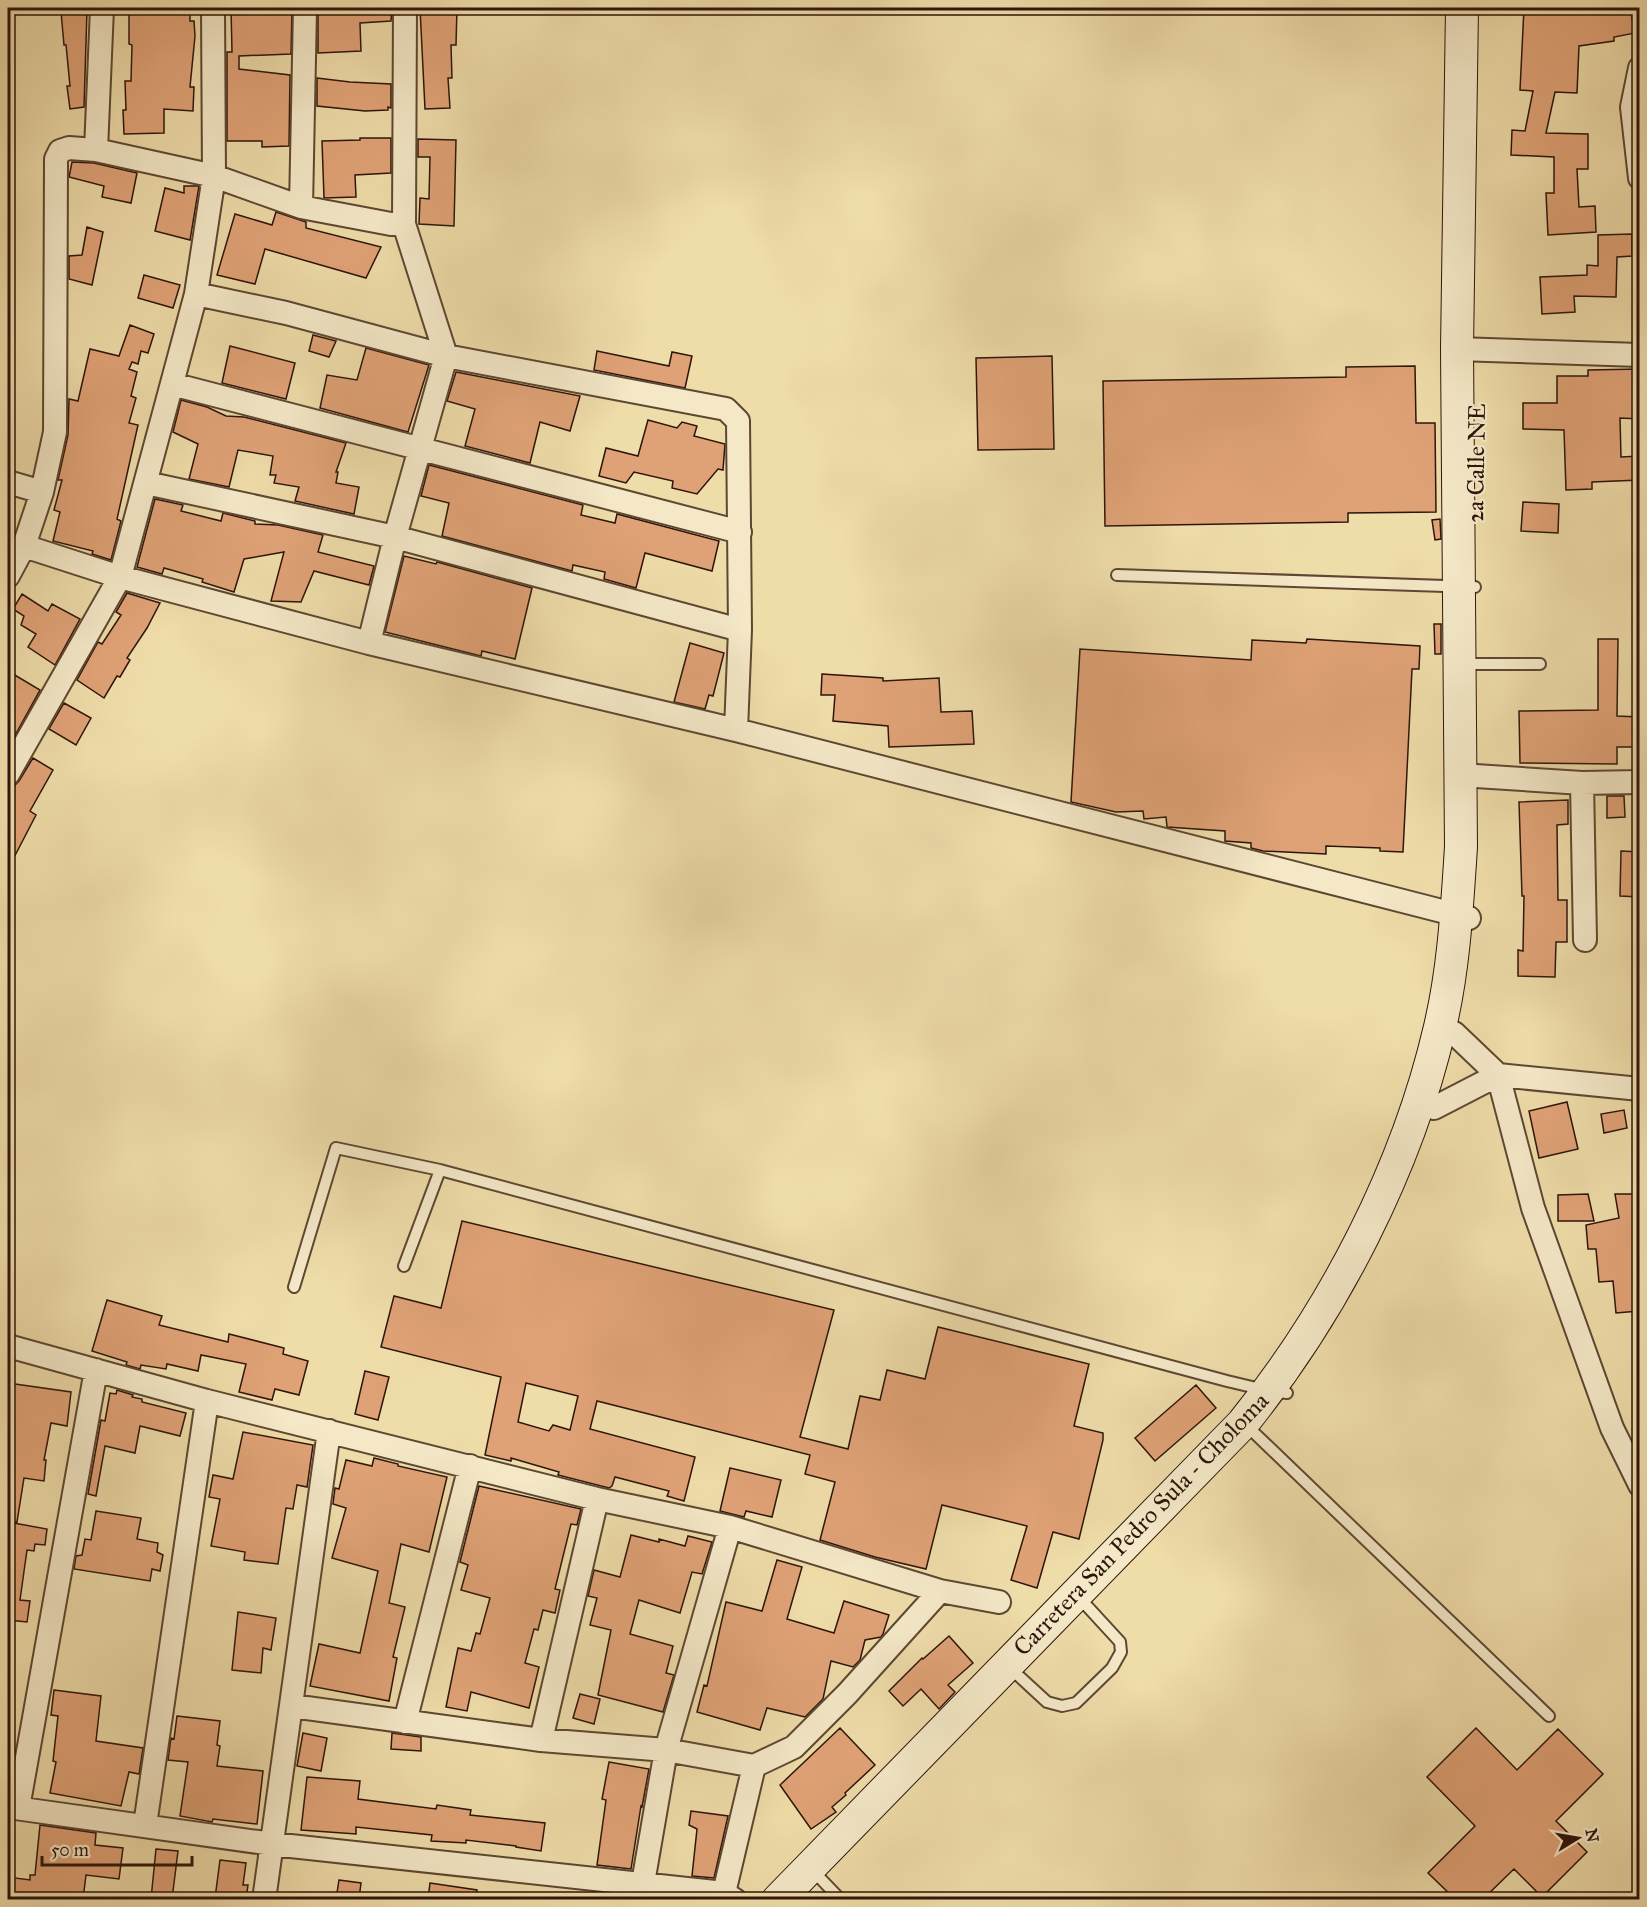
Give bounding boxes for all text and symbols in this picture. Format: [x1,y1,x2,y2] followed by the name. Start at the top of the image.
[1460,403,1492,523] street label: 2a Calle NE
[1007,1385,1276,1662] street label: Carretera San Pedro Sula - Choloma
[1548,1808,1608,1868] north arrow
[1582,1827,1603,1844] text: N
[42,1829,192,1867] scale bar
[51,1839,89,1861] text: 50 m

